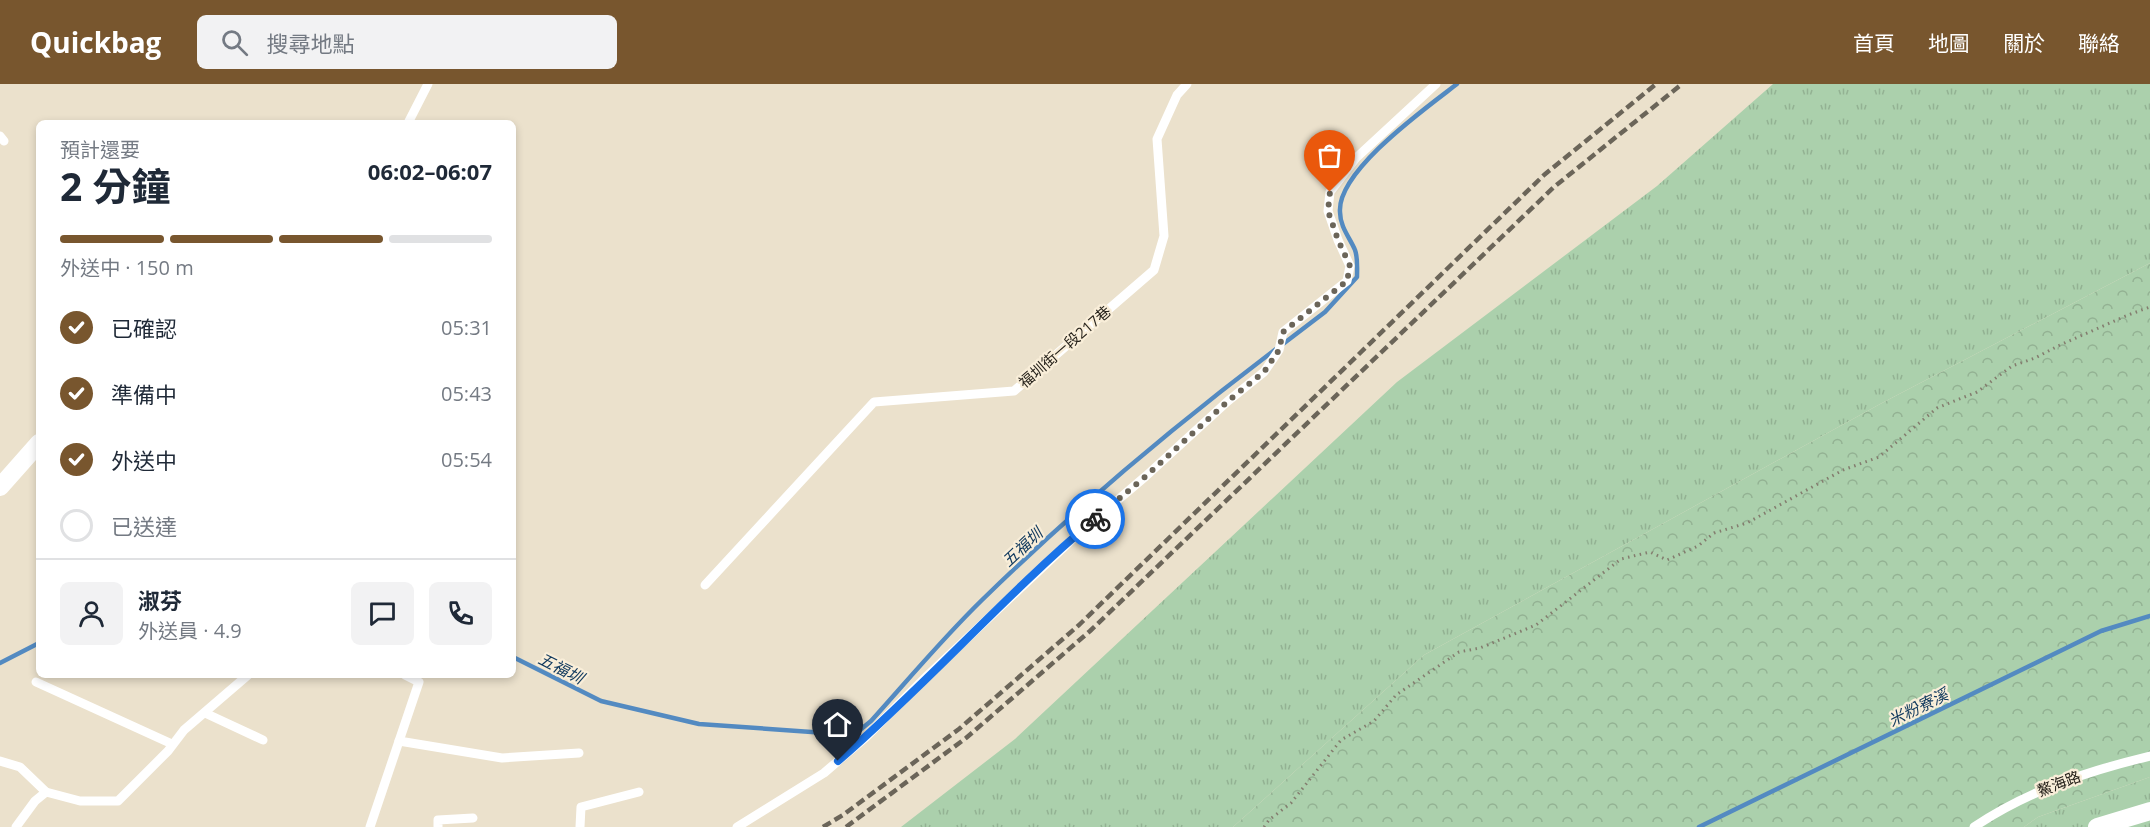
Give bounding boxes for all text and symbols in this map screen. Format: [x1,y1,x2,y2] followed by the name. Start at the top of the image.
[197,15,617,69] search box
[30,23,161,61] text: Quickbag
[218,26,251,59] icon: search
[266,28,354,58] text: 搜尋地點
[1853,29,1895,57] text: 首頁
[1928,29,1970,57] text: 地圖
[2003,29,2045,57] text: 關於
[2078,29,2120,57] text: 聯絡
[1304,130,1355,192] pin
[60,136,140,163] text: 預計還要
[1313,139,1346,172] icon: bag
[368,156,492,186] text: 06:02–06:07
[60,159,170,212] text: 2 分鐘
[60,254,194,281] text: 外送中 · 150 m
[1014,301,1115,392] street label: 福圳街一段217巷
[60,311,93,344] icon: check
[111,313,177,343] text: 已確認
[441,314,492,341] text: 05:31
[60,377,93,410] icon: check
[111,379,177,409] text: 準備中
[441,380,492,407] text: 05:43
[60,443,93,476] icon: check
[111,445,177,475] text: 外送中
[441,446,492,473] text: 05:54
[1065,489,1125,549] courier
[1079,503,1112,536] icon: bike
[111,511,177,541] text: 已送達
[997,521,1049,571] water label: 五福圳
[60,582,123,645] button: person
[351,582,414,645] button: chat
[429,582,492,645] button: phone
[138,585,182,615] text: 淑芬
[138,617,242,644] text: 外送員 · 4.9
[535,647,589,690] water label: 五福圳
[1884,682,1953,731] water label: 米粉寮溪
[812,699,863,761] pin
[821,708,854,741] icon: home
[2034,766,2083,800] street label: 鰲海路

